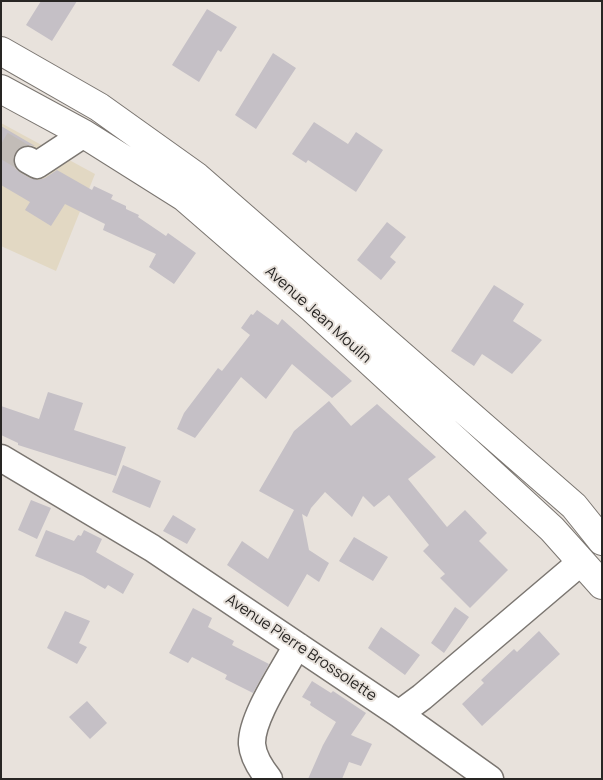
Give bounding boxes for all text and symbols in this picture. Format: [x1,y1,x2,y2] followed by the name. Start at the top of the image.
[261,263,375,367] street label: Avenue Jean Moulin
[222,591,380,705] street label: Avenue Pierre Brossolette

